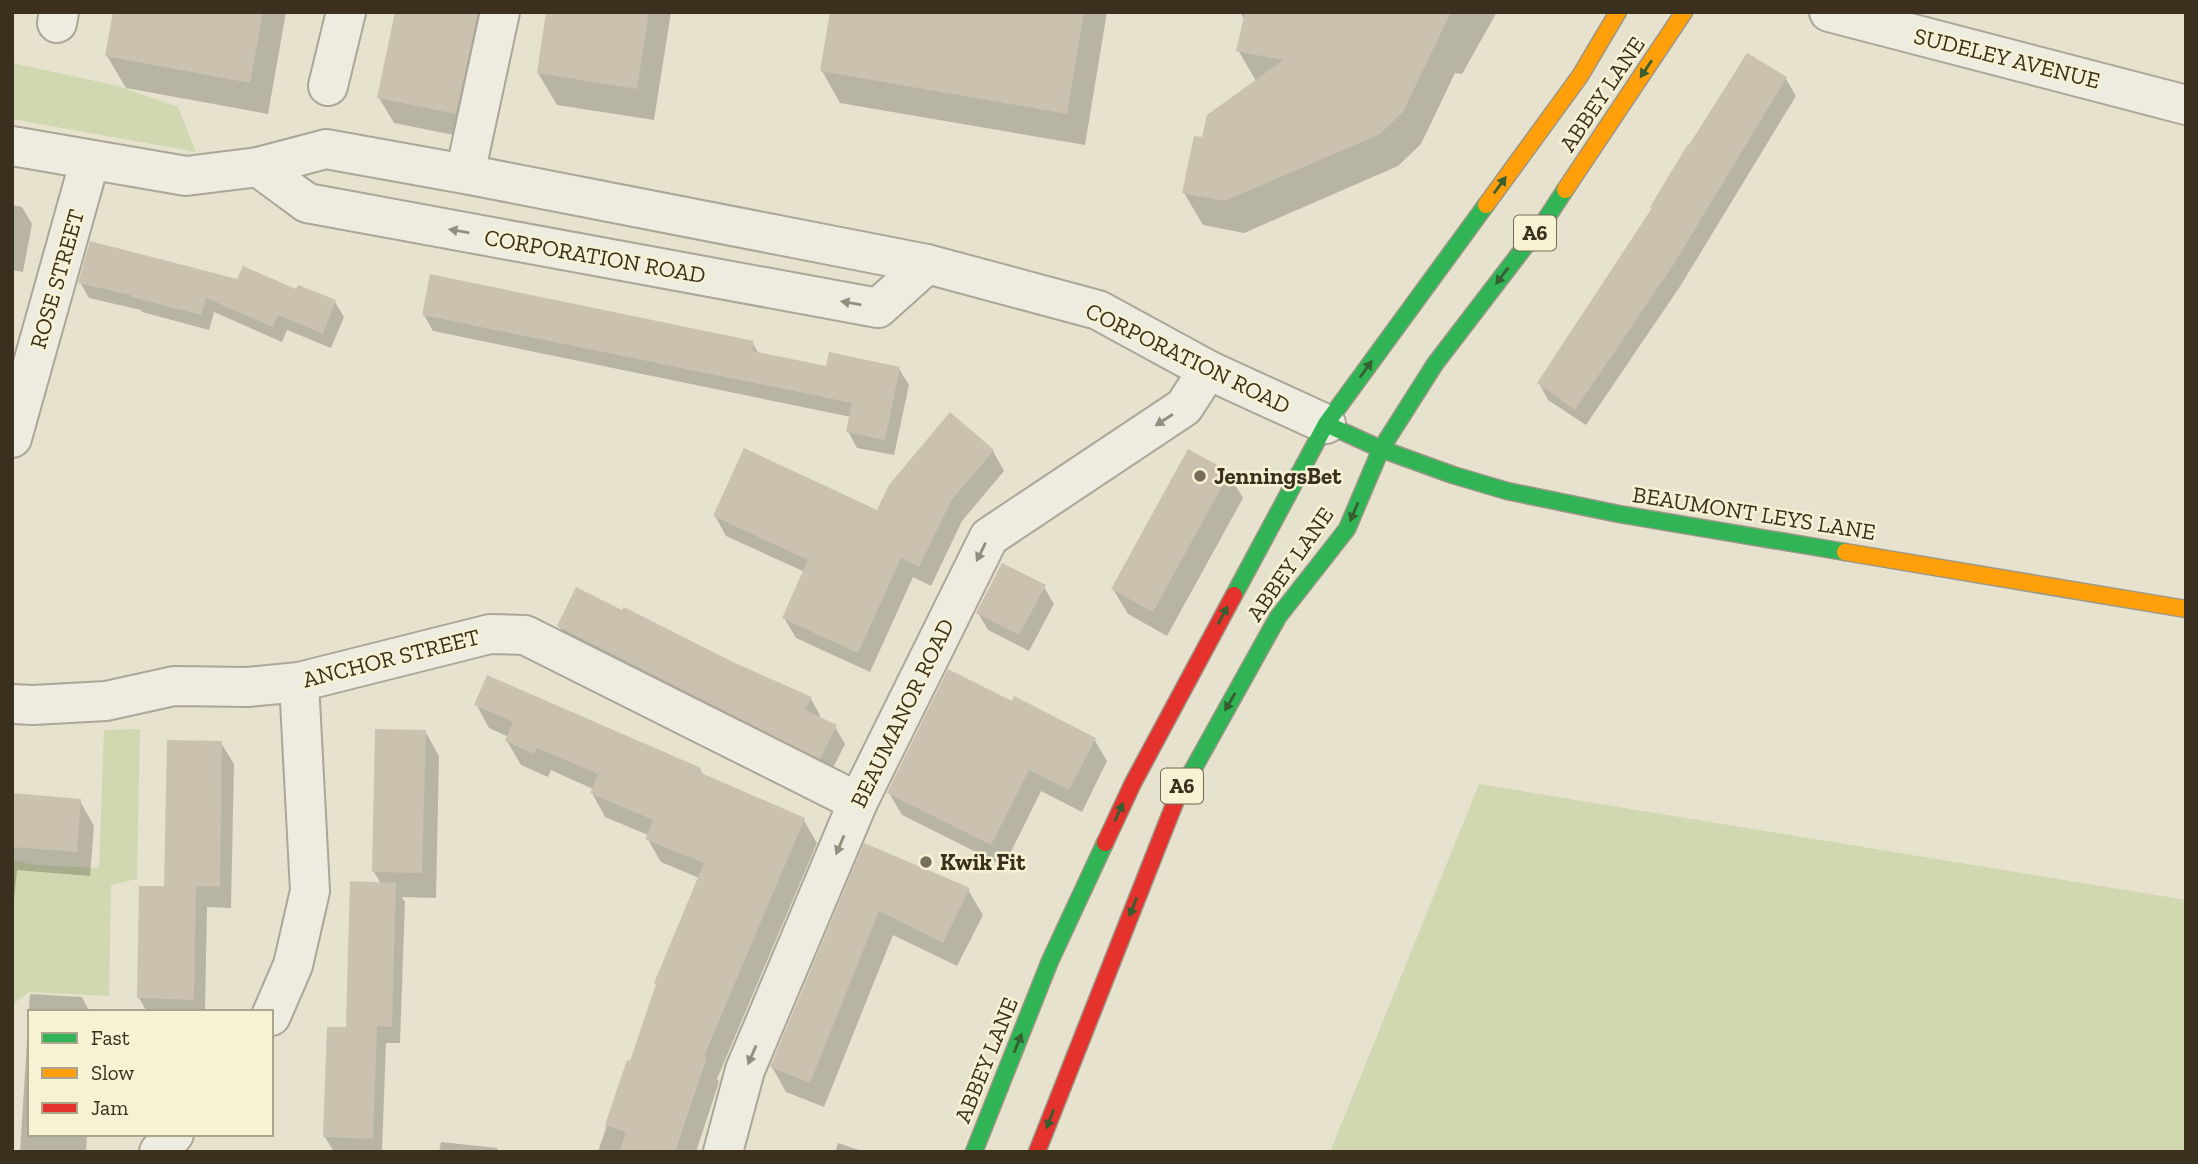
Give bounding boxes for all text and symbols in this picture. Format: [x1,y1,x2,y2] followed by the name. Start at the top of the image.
[1911,21,2103,95] street label: SUDELEY AVENUE
[1553,31,1651,157] street label: ABBEY LANE
[1639,60,1653,78] one-way arrow
[1493,176,1507,194] one-way arrow
[24,206,90,352] street label: ROSE STREET
[1514,216,1556,250] road number: A6
[482,223,708,289] street label: CORPORATION ROAD
[448,225,470,236] one-way arrow
[1496,267,1510,285] one-way arrow
[1081,296,1295,420] street label: CORPORATION ROAD
[840,297,862,308] one-way arrow
[1359,360,1373,378] one-way arrow
[1155,413,1173,427] one-way arrow
[1214,462,1342,490] place label: JenningsBet
[1192,468,1208,484] marker: JenningsBet
[1630,480,1878,546] street label: BEAUMONT LEYS LANE
[1240,502,1340,626] street label: ABBEY LANE
[1348,502,1360,522] one-way arrow
[976,542,987,562] one-way arrow
[1217,605,1229,625] one-way arrow
[844,614,960,812] street label: BEAUMANOR ROAD
[300,622,482,694] street label: ANCHOR STREET
[1224,692,1236,711] one-way arrow
[1161,768,1203,804] road number: A6
[1114,802,1125,823] one-way arrow
[834,835,846,855] one-way arrow
[940,848,1026,876] place label: Kwik Fit
[918,854,934,870] marker: Kwik Fit
[1128,897,1139,918] one-way arrow
[948,993,1024,1127] street label: ABBEY LANE
[28,1010,273,1136] legend
[91,1025,130,1050] text: Fast
[1012,1032,1023,1053] one-way arrow
[746,1044,757,1065] one-way arrow
[91,1060,134,1085] text: Slow
[91,1095,128,1120] text: Jam
[1045,1108,1056,1129] one-way arrow

